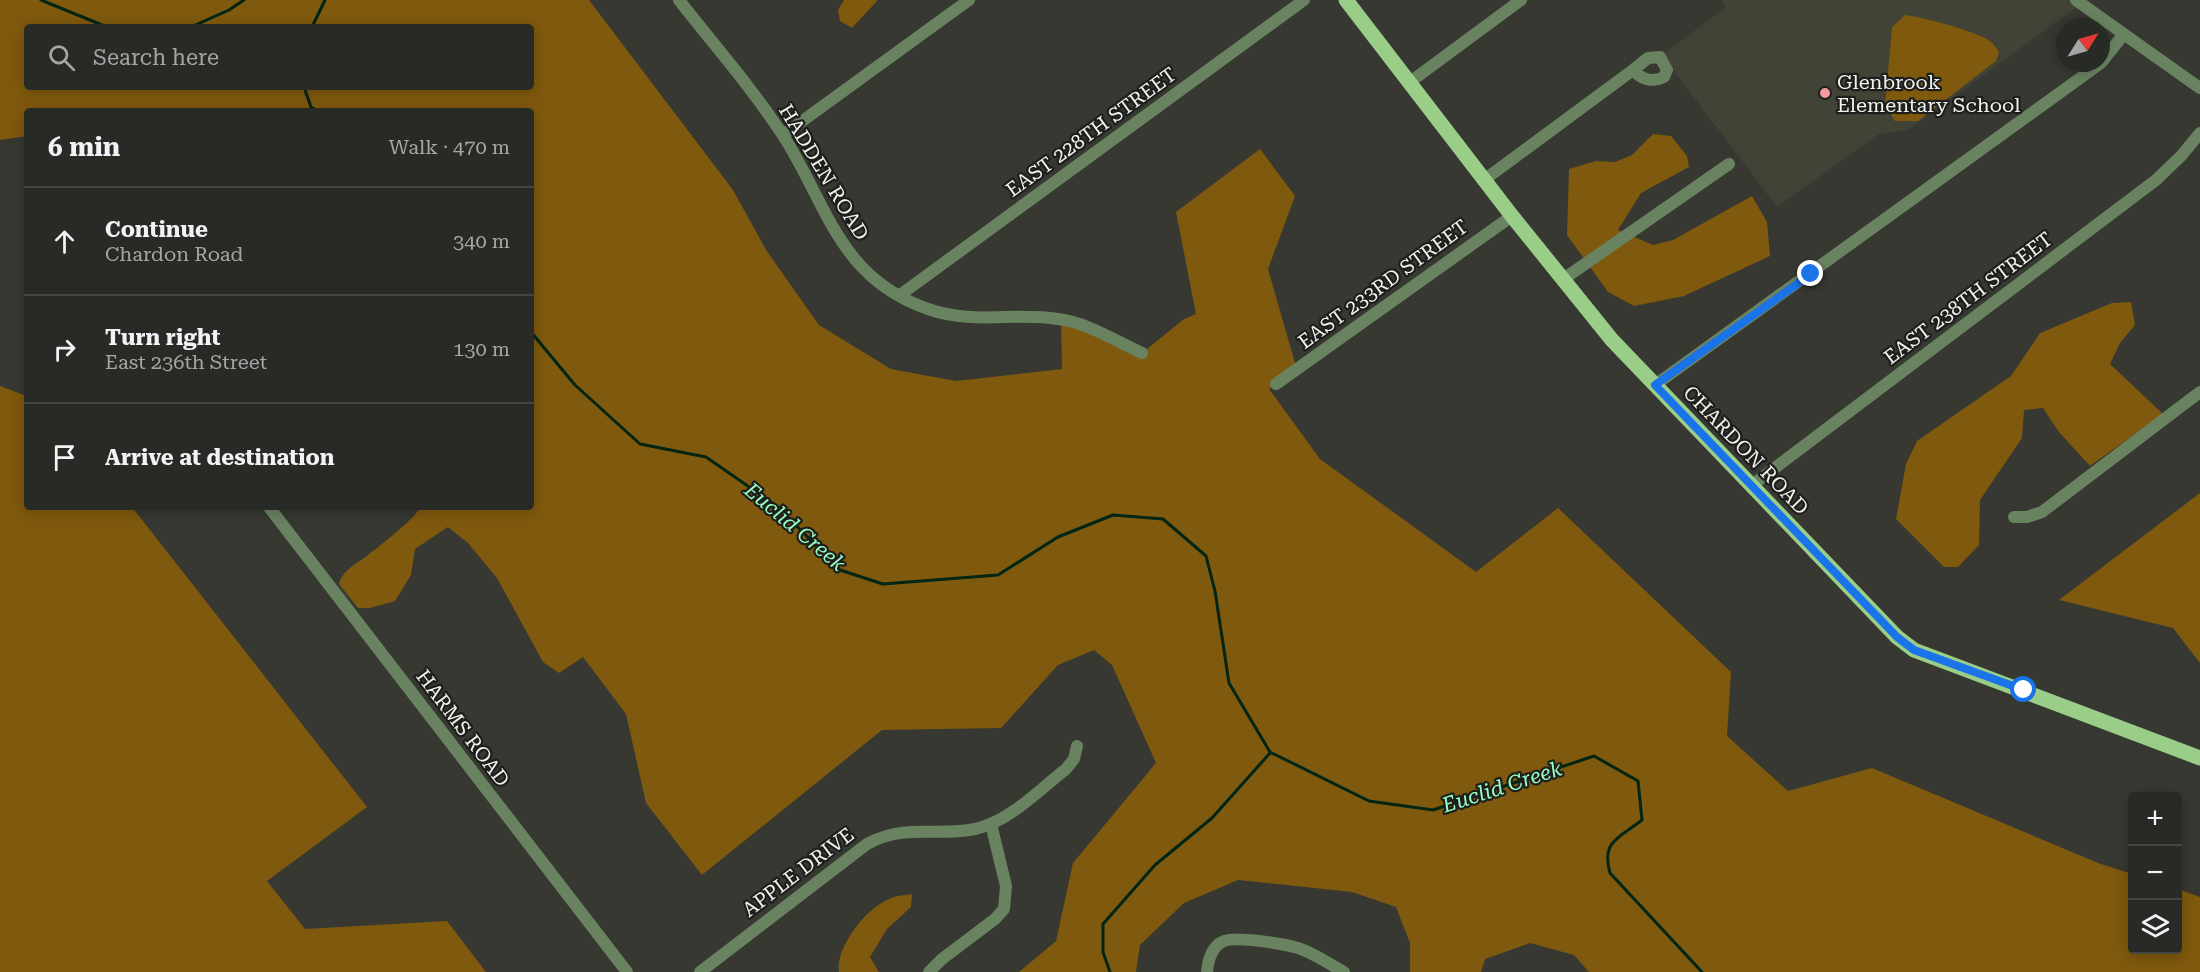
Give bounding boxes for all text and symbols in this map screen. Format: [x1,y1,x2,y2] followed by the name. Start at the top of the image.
[2056,18,2110,72] north arrow
[24,24,534,90] search box
[45,41,78,74] icon: search
[93,45,219,70] text: Search here
[1001,62,1181,202] street label: EAST 228TH STREET
[1837,70,2020,117] place label: Glenbrook Elementary School
[1818,86,1832,100] marker: Glenbrook Elementary School
[774,100,874,244] street label: HADDEN ROAD
[48,132,120,162] text: 6 min
[389,135,510,159] text: Walk · 470 m
[1293,214,1473,354] street label: EAST 233RD STREET
[105,217,208,242] text: Continue
[48,225,81,258] icon: ahead
[1879,227,2057,369] street label: EAST 238TH STREET
[453,229,510,253] text: 340 m
[105,242,243,266] text: Chardon Road
[1797,260,1823,286] route end
[105,325,220,350] text: Turn right
[48,333,81,366] icon: right
[453,337,510,361] text: 130 m
[105,350,267,374] text: East 236th Street
[1678,381,1814,519] street label: CHARDON ROAD
[48,441,81,474] icon: arrive
[105,445,334,470] text: Arrive at destination
[739,477,851,576] water label: Euclid Creek
[411,665,515,791] street label: HARMS ROAD
[2010,676,2036,702] route start
[1438,756,1565,818] water label: Euclid Creek
[2128,792,2182,954] map controls
[2128,792,2182,846] button: +
[738,822,858,922] street label: APPLE DRIVE
[2128,846,2182,900] button: −
[2128,900,2182,954] button: layers

